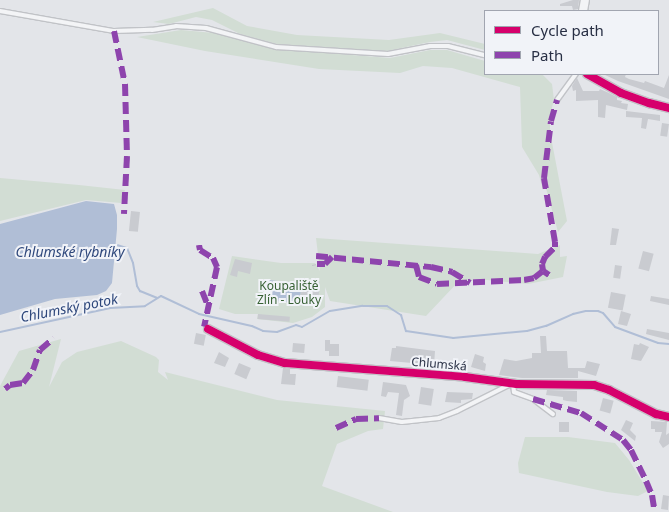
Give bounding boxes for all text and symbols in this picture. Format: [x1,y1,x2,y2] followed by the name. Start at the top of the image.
[484,10,659,75] legend
[531,20,604,40] text: Cycle path
[531,45,563,65] text: Path
[15,244,125,260] water label: Chlumské rybníky
[257,279,321,307] park label: Koupaliště Zlín - Louky
[19,290,119,326] water label: Chlumský potok
[411,354,467,374] street label: Chlumská

